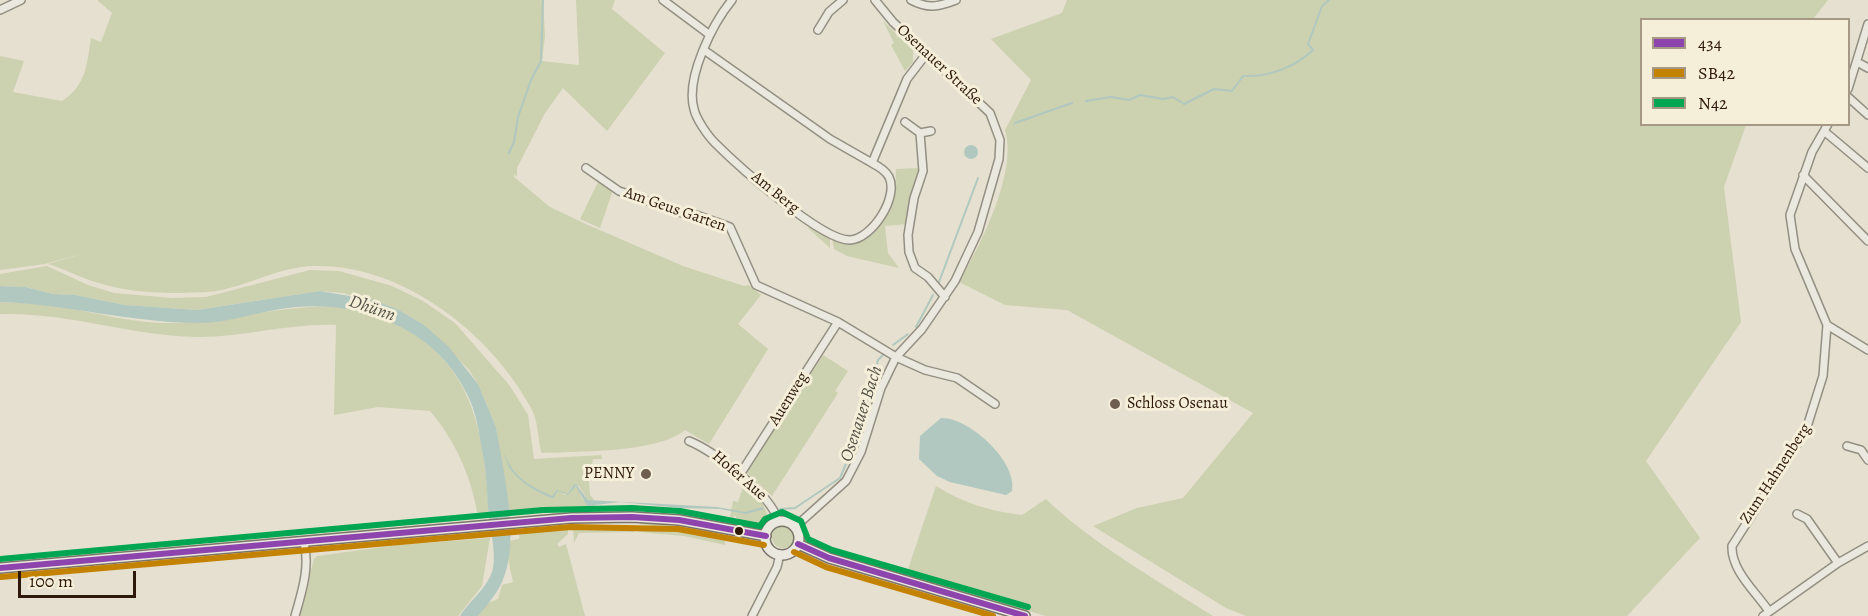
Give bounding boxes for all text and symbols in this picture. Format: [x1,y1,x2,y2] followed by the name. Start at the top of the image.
[1640,18,1850,126] legend
[892,21,986,109] street label: Osenauer Straße
[1698,31,1722,55] text: 434
[1698,61,1735,85] text: SB42
[1698,91,1728,115] text: N42
[747,168,803,218] street label: Am Berg
[621,184,729,236] street label: Am Geus Garten
[346,291,398,327] water label: Dhünn
[836,363,888,465] water label: Osenauer Bach
[765,369,813,429] street label: Auenweg
[1127,394,1228,414] place label: Schloss Osenau
[1108,397,1122,411] marker: Schloss Osenau
[1736,420,1816,528] street label: Zum Hahnenberg
[708,447,770,505] street label: Hofer Aue
[584,464,634,484] place label: PENNY
[639,467,653,481] marker: PENNY
[733,525,745,537] unlabelled marker
[21,559,140,597] scale bar
[29,569,73,593] text: 100 m

